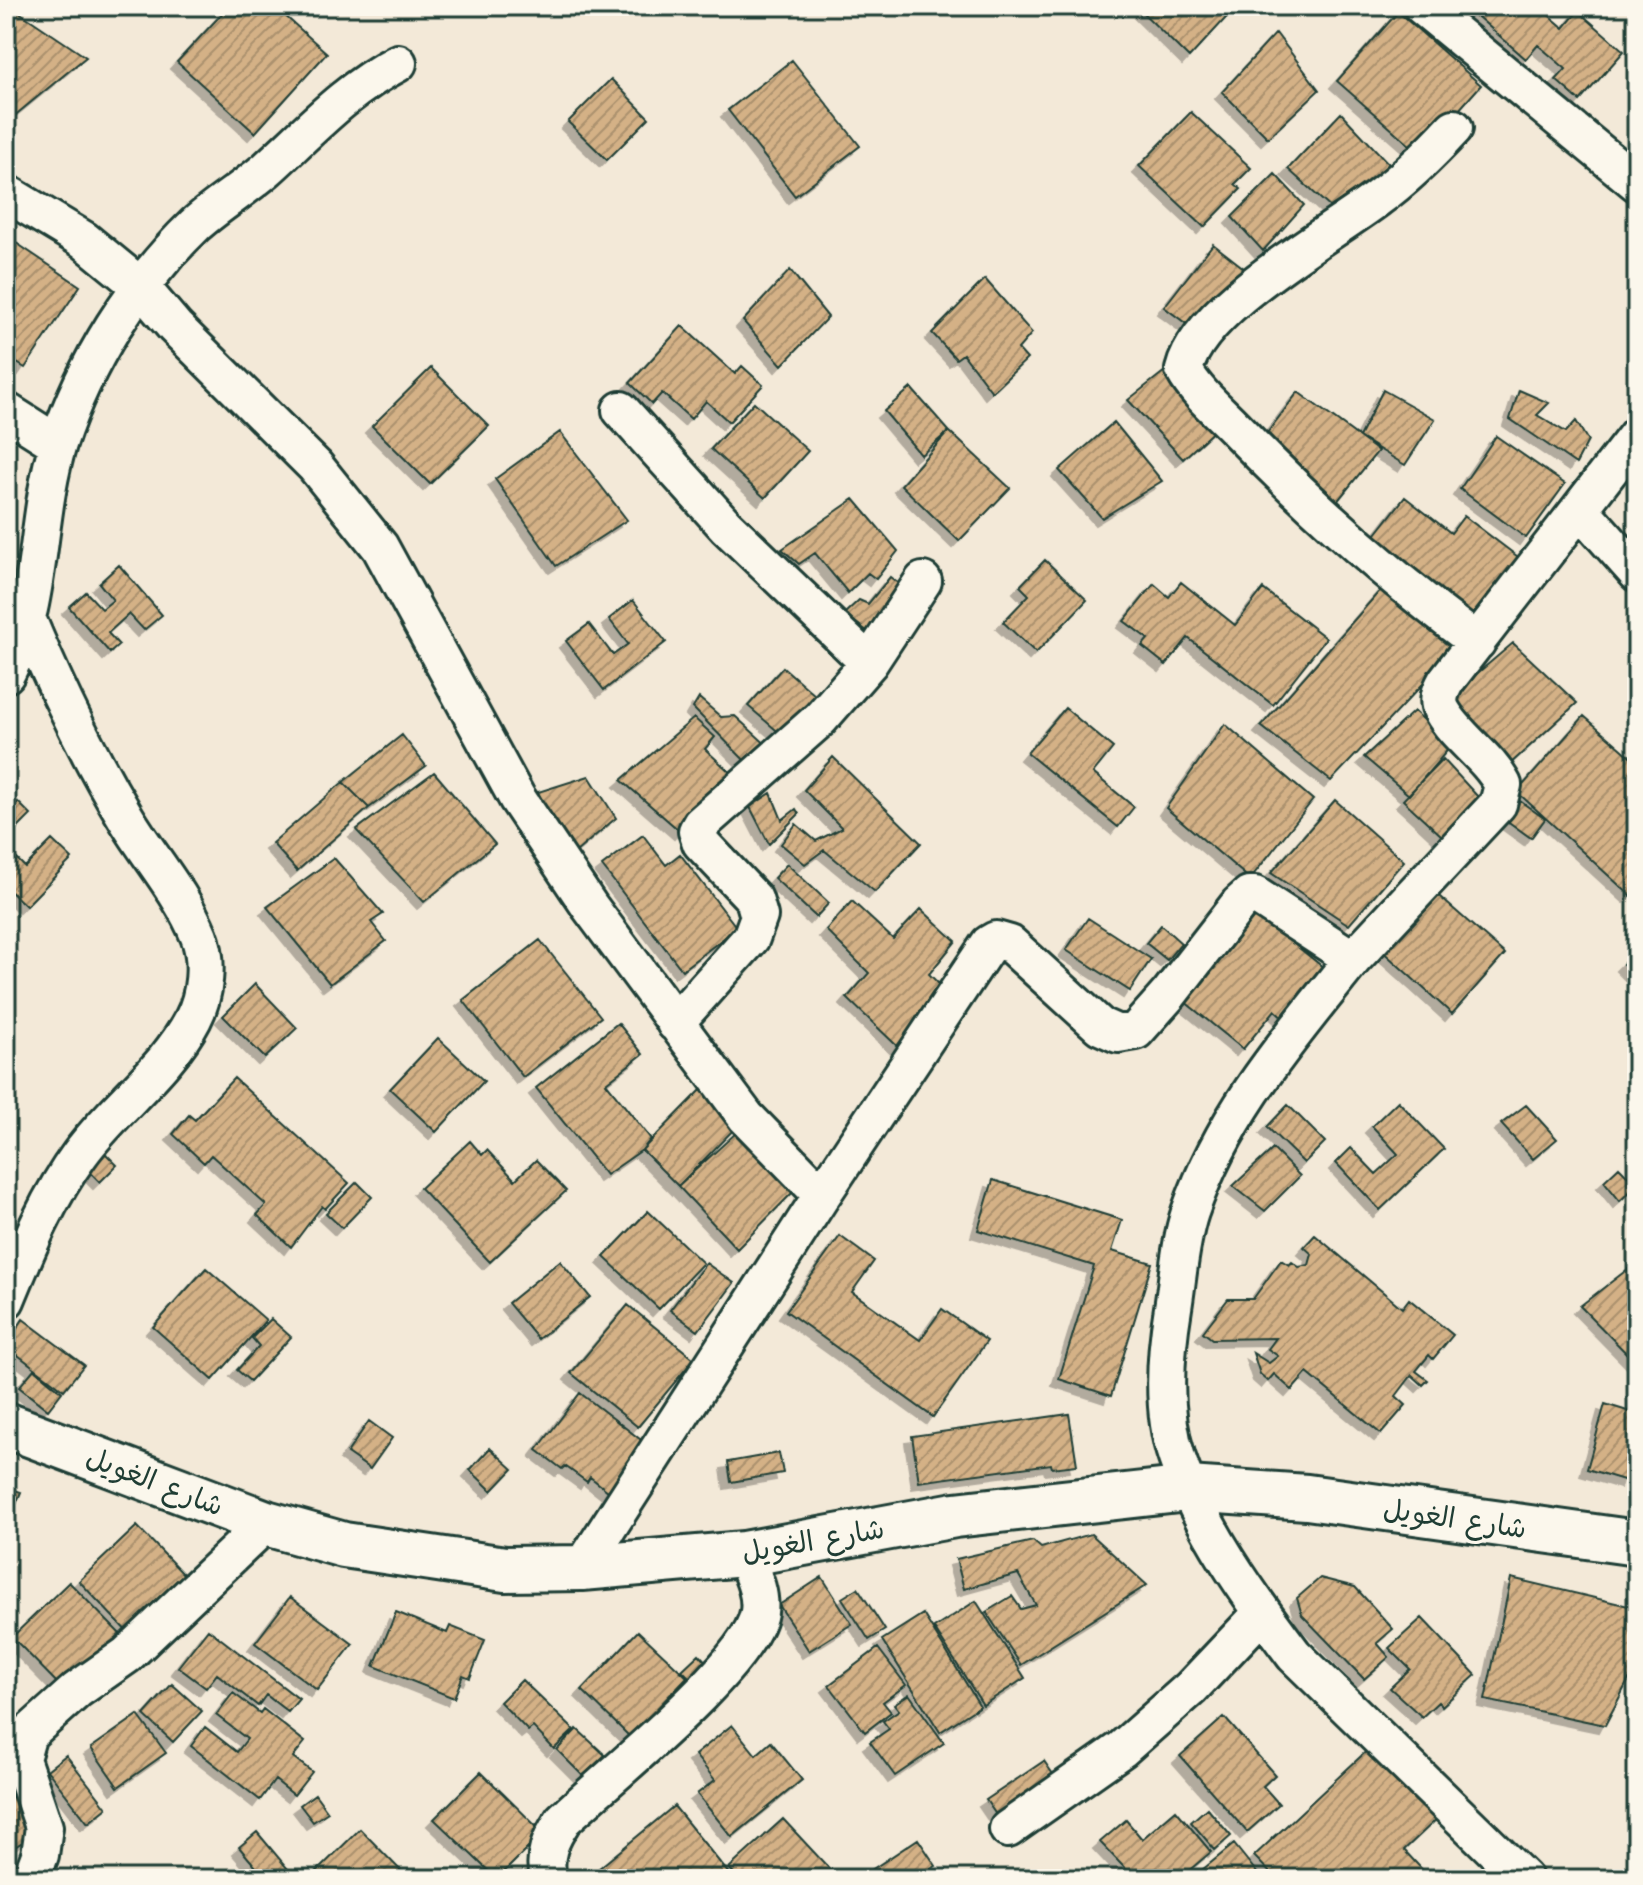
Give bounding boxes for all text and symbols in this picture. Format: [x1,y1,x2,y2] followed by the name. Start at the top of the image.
[79,1437,229,1530] street label: شارع الغويل
[1380,1488,1529,1553] street label: شارع الغويل
[739,1508,888,1577] street label: شارع الغويل

